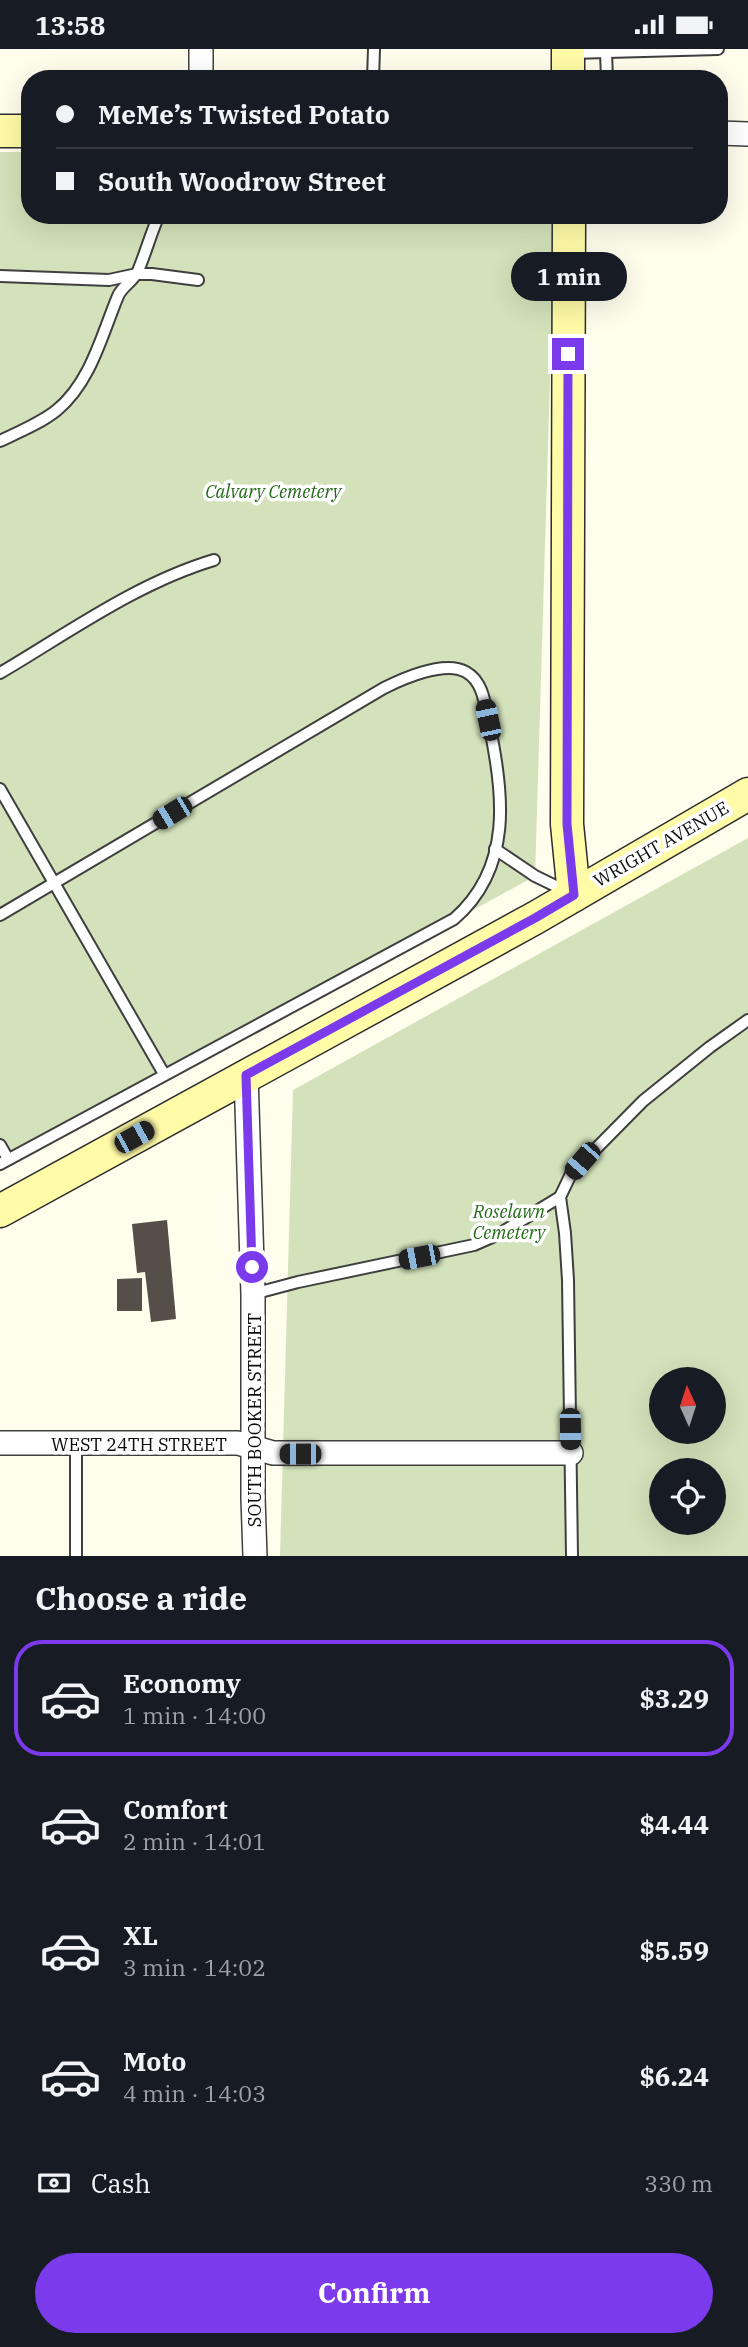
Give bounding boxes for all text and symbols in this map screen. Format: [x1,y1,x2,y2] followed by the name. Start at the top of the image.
[35,8,105,42] text: 13:58
[98,97,390,131] text: MeMe’s Twisted Potato
[98,164,386,198] text: South Woodrow Street
[510,253,626,301] callout: 1 min
[537,261,601,291] text: 1 min
[552,338,584,370] route end
[205,480,343,503] park label: Calvary Cemetery
[474,697,503,743] car
[149,793,196,833] car
[589,796,733,892] street label: WRIGHT AVENUE
[111,1118,158,1156] car
[561,1138,604,1184] car
[472,1200,547,1244] park label: Roselawn Cemetery
[397,1243,442,1271] car
[236,1251,268,1283] route start
[243,1313,266,1527] street label: SOUTH BOOKER STREET
[649,1367,726,1444] north arrow
[649,1367,726,1535] map controls
[560,1408,581,1450] car
[51,1433,227,1456] street label: WEST 24TH STREET
[280,1444,322,1465] car
[649,1458,726,1535] button: locate
[35,1577,247,1619] text: Choose a ride
[123,1666,241,1700] text: Economy
[39,1667,102,1730] icon: car
[639,1681,709,1715] text: $3.29
[123,1700,266,1730] text: 1 min · 14:00
[123,1792,228,1826] text: Comfort
[39,1793,102,1856] icon: car
[639,1807,709,1841] text: $4.44
[123,1826,266,1856] text: 2 min · 14:01
[123,1918,158,1952] text: XL
[39,1919,102,1982] icon: car
[639,1933,709,1967] text: $5.59
[123,1952,266,1982] text: 3 min · 14:02
[123,2044,186,2078] text: Moto
[39,2045,102,2108] icon: car
[639,2059,709,2093] text: $6.24
[123,2078,266,2108] text: 4 min · 14:03
[35,2164,73,2202] icon: cash
[91,2166,151,2200] text: Cash
[644,2168,713,2198] text: 330 m
[35,2253,713,2333] button: Confirm

